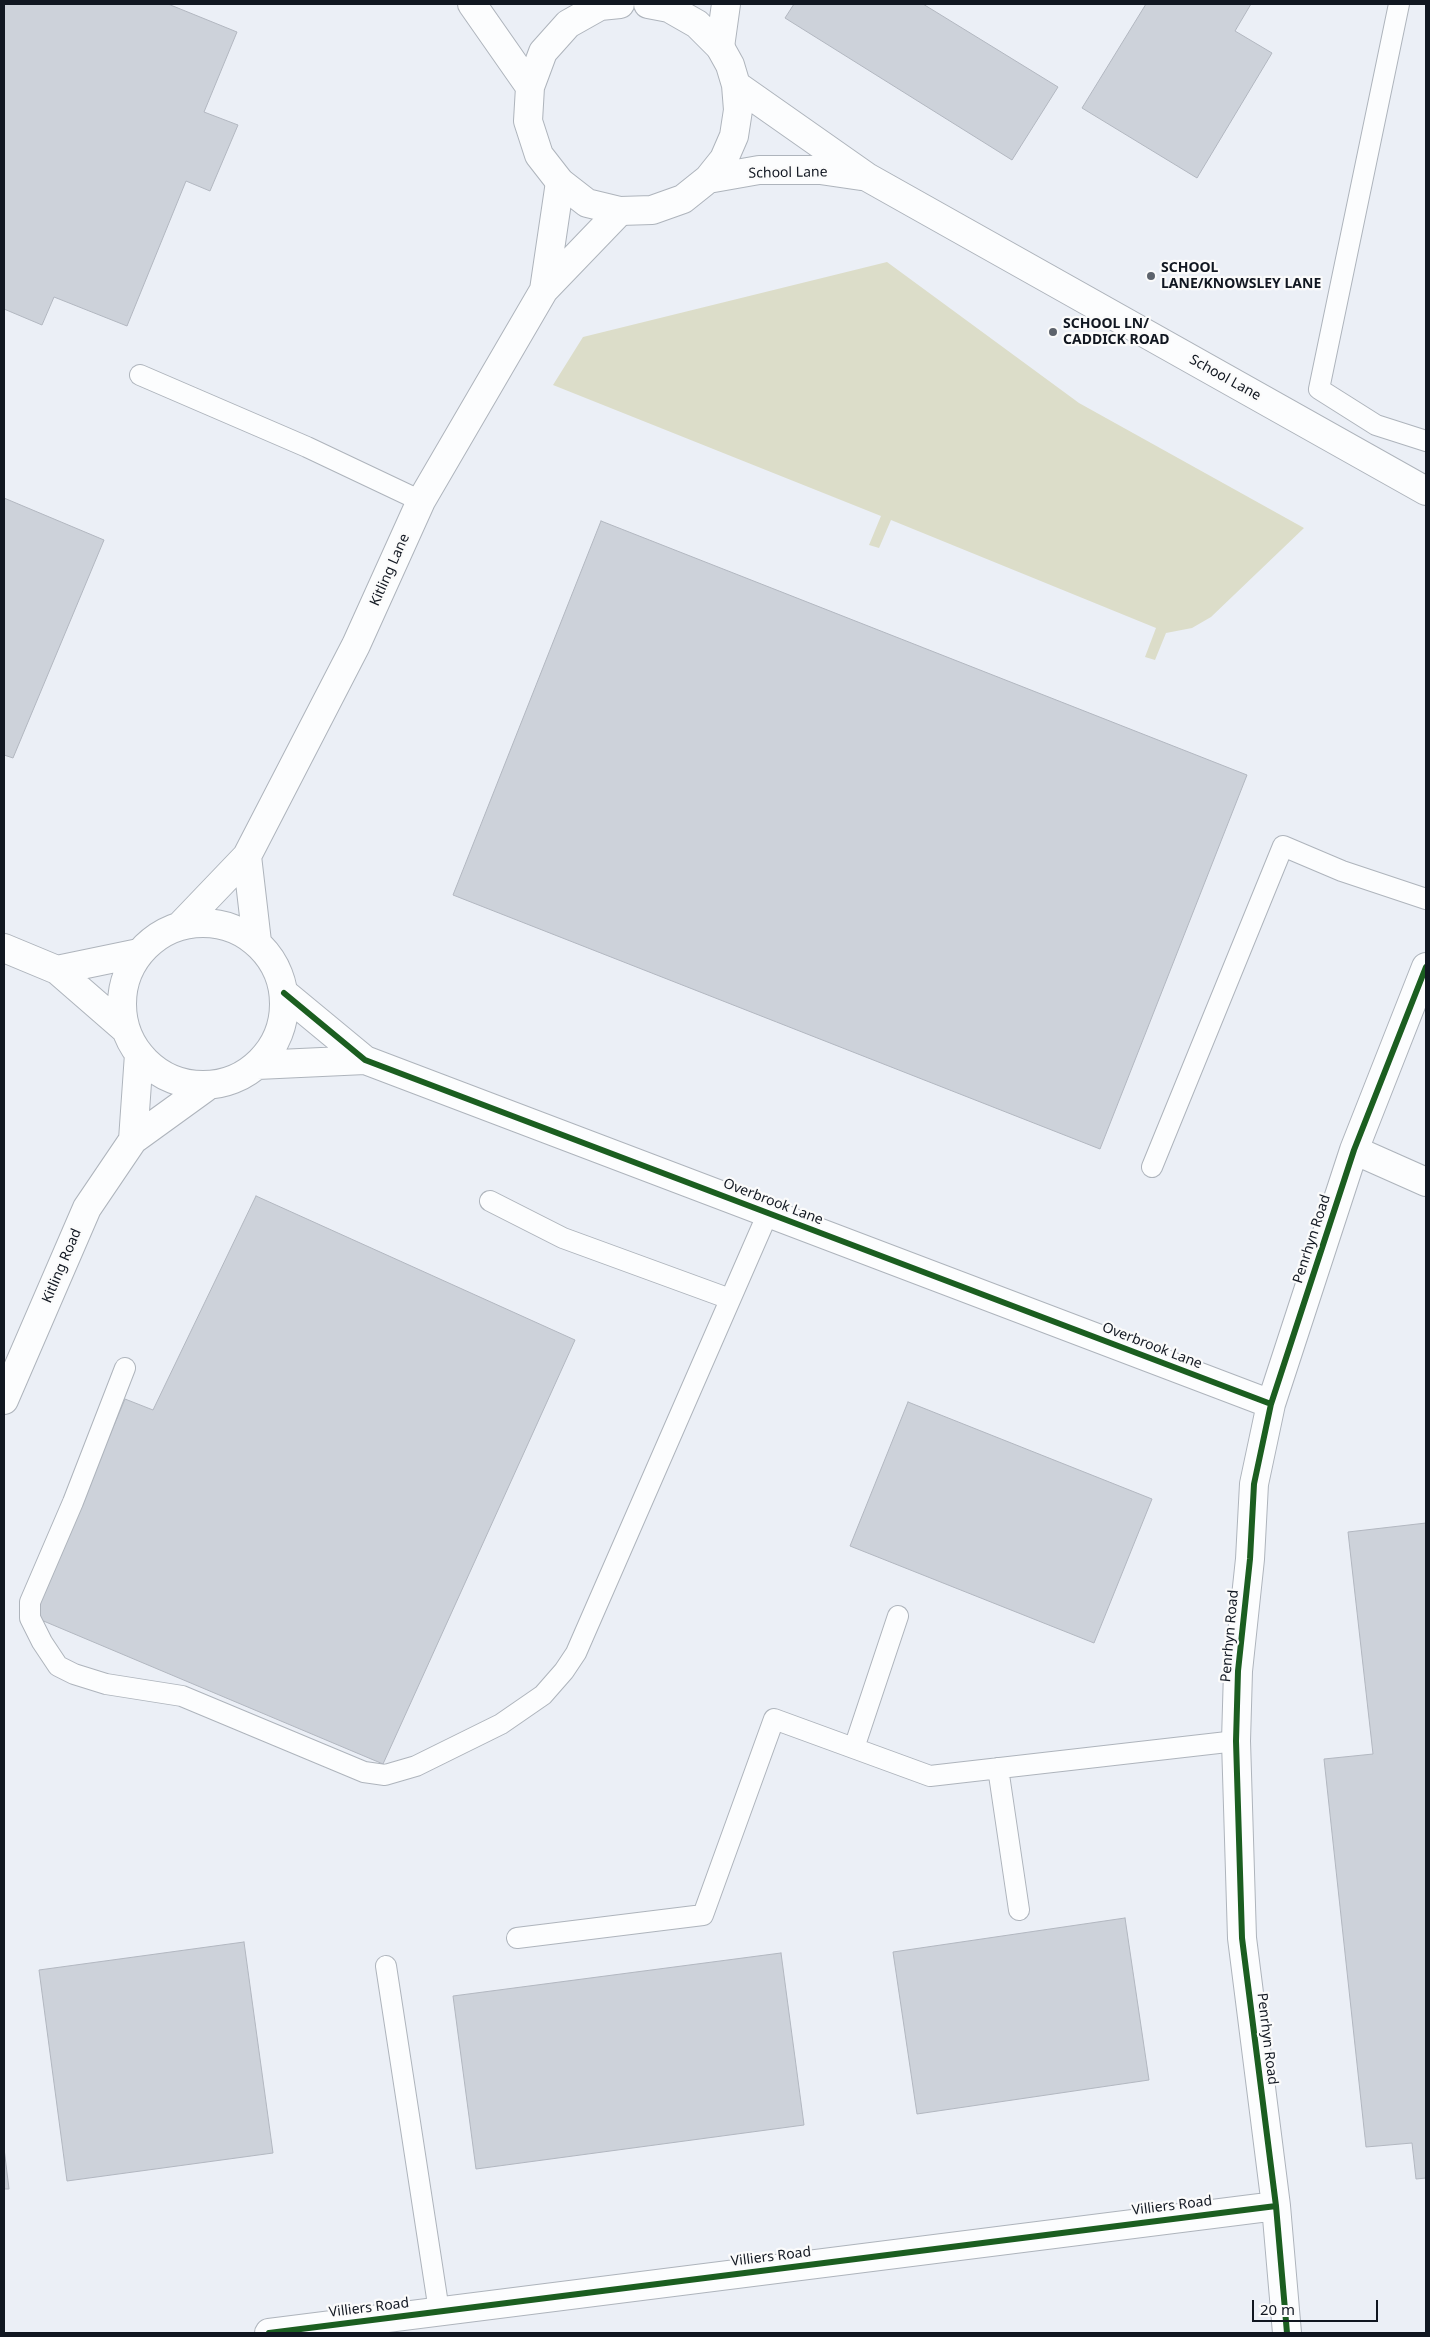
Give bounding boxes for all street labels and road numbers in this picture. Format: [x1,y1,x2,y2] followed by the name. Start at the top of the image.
[748,164,828,182] street label: School Lane
[1186,352,1264,404] street label: School Lane
[367,531,413,609] street label: Kitling Lane
[721,1175,825,1229] street label: Overbrook Lane
[1290,1192,1334,1286] street label: Penrhyn Road
[39,1226,85,1306] street label: Kitling Road
[1100,1319,1204,1373] street label: Overbrook Lane
[1218,1589,1242,1683] street label: Penrhyn Road
[1253,1992,1281,2086] street label: Penrhyn Road
[1131,2193,1213,2219] street label: Villiers Road
[730,2244,812,2270] street label: Villiers Road
[328,2295,410,2321] street label: Villiers Road

